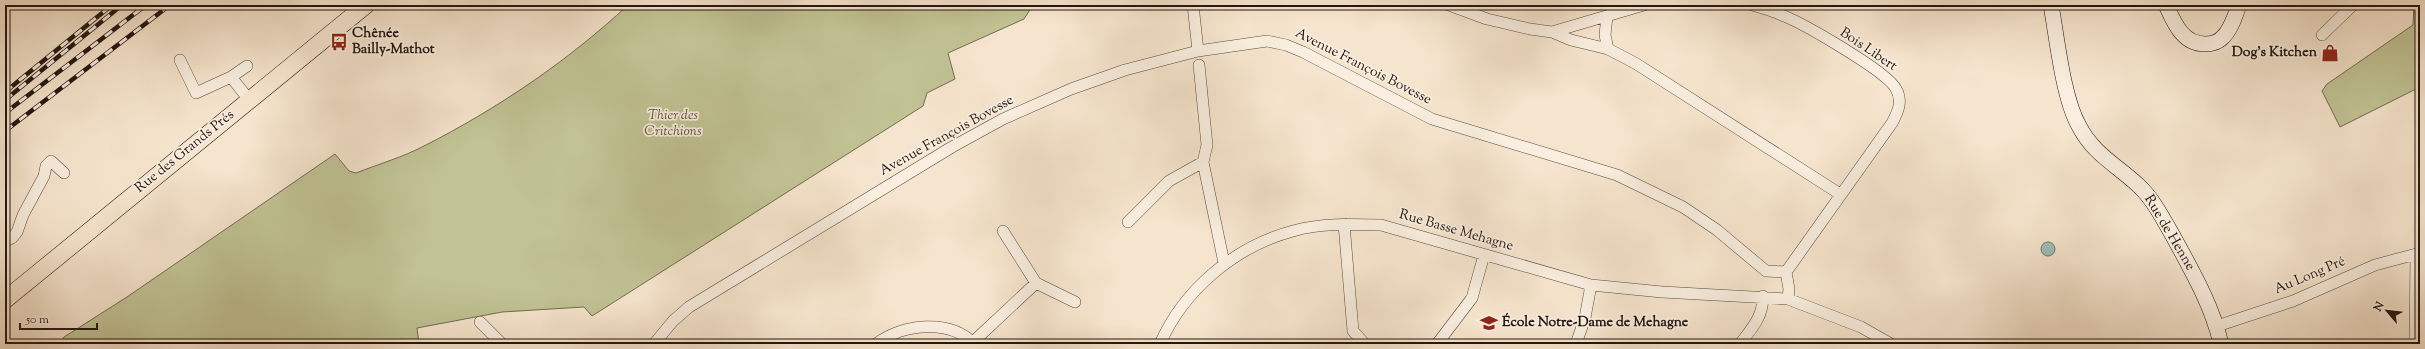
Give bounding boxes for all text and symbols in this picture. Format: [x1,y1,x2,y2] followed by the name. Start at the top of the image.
[1835,23,1901,77] street label: Bois Libert
[352,24,435,60] place label: Chênée Bailly-Mathot
[1291,24,1435,110] street label: Avenue François Bovesse
[329,32,349,52] bus stop icon: Chênée Bailly-Mathot
[2232,43,2318,63] place label: Dog's Kitchen
[2320,43,2340,63] shop icon: Dog's Kitchen
[876,91,1018,181] street label: Avenue François Bovesse
[131,106,239,198] street label: Rue des Grands Prés
[644,106,702,142] park label: Thier des Critchions
[2139,191,2199,275] street label: Rue de Henne
[1396,205,1516,257] street label: Rue Basse Mehagne
[2271,252,2349,300] street label: Au Long Pré
[2367,291,2407,331] north arrow
[2369,299,2388,315] text: N
[20,305,97,331] scale bar
[25,311,49,329] text: 50 m
[1502,312,1689,333] place label: École Notre-Dame de Mehagne
[1479,313,1499,333] school or university icon: École Notre-Dame de Mehagne

